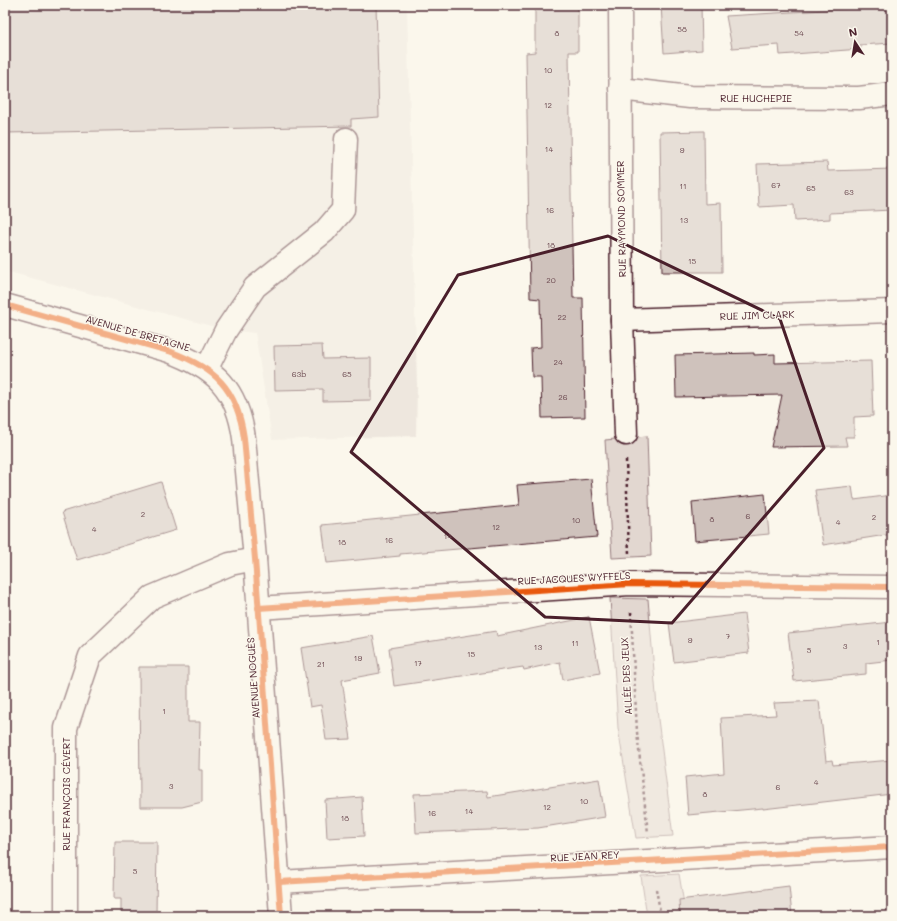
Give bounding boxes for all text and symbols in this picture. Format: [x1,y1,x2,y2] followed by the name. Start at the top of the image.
[835,22,875,62] north arrow
[677,24,687,34] house number: 58
[847,24,858,40] text: N
[555,28,560,38] house number: 8
[794,28,804,38] house number: 54
[544,65,552,75] house number: 10
[720,91,792,105] street label: RUE HUCHEPIE
[544,100,552,110] house number: 12
[545,144,553,154] house number: 14
[680,145,685,155] house number: 9
[613,160,629,278] street label: RUE RAYMOND SOMMER
[771,180,781,190] house number: 67
[679,181,687,191] house number: 11
[806,183,816,193] house number: 65
[844,187,854,197] house number: 63
[546,205,554,215] house number: 16
[680,215,688,225] house number: 13
[547,240,555,250] house number: 18
[688,256,696,266] house number: 15
[546,275,556,285] house number: 20
[719,307,795,323] street label: RUE JIM CLARK
[84,311,192,355] street label: AVENUE DE BRETAGNE
[558,312,566,322] house number: 22
[553,357,563,367] house number: 24
[292,369,306,379] house number: 63b
[342,369,352,379] house number: 65
[558,392,568,402] house number: 26
[141,509,145,519] house number: 2
[746,511,751,521] house number: 6
[872,512,876,522] house number: 2
[710,514,715,524] house number: 8
[572,515,580,525] house number: 10
[836,517,841,527] house number: 4
[492,522,500,532] house number: 12
[92,524,97,534] house number: 4
[444,531,452,541] house number: 14
[385,535,393,545] house number: 16
[338,537,346,547] house number: 18
[517,568,631,588] street label: RUE JACQUES WYFFELS
[726,631,731,641] house number: 7
[688,635,693,645] house number: 9
[617,636,635,715] street label: ALLÉE DES JEUX
[243,637,263,719] street label: AVENUE NOGUÈS
[876,637,880,647] house number: 1
[571,638,579,648] house number: 11
[843,641,848,651] house number: 3
[534,642,542,652] house number: 13
[807,645,812,655] house number: 5
[467,649,475,659] house number: 15
[354,653,362,663] house number: 19
[414,658,423,668] house number: 17
[317,659,325,669] house number: 21
[162,706,166,716] house number: 1
[59,737,73,851] street label: RUE FRANÇOIS CÉVERT
[814,777,819,787] house number: 4
[169,781,174,791] house number: 3
[776,782,781,792] house number: 6
[703,789,708,799] house number: 8
[580,796,588,806] house number: 10
[543,802,551,812] house number: 12
[465,806,473,816] house number: 14
[428,808,436,818] house number: 16
[341,813,349,823] house number: 18
[550,847,620,865] street label: RUE JEAN REY
[133,866,138,876] house number: 5

